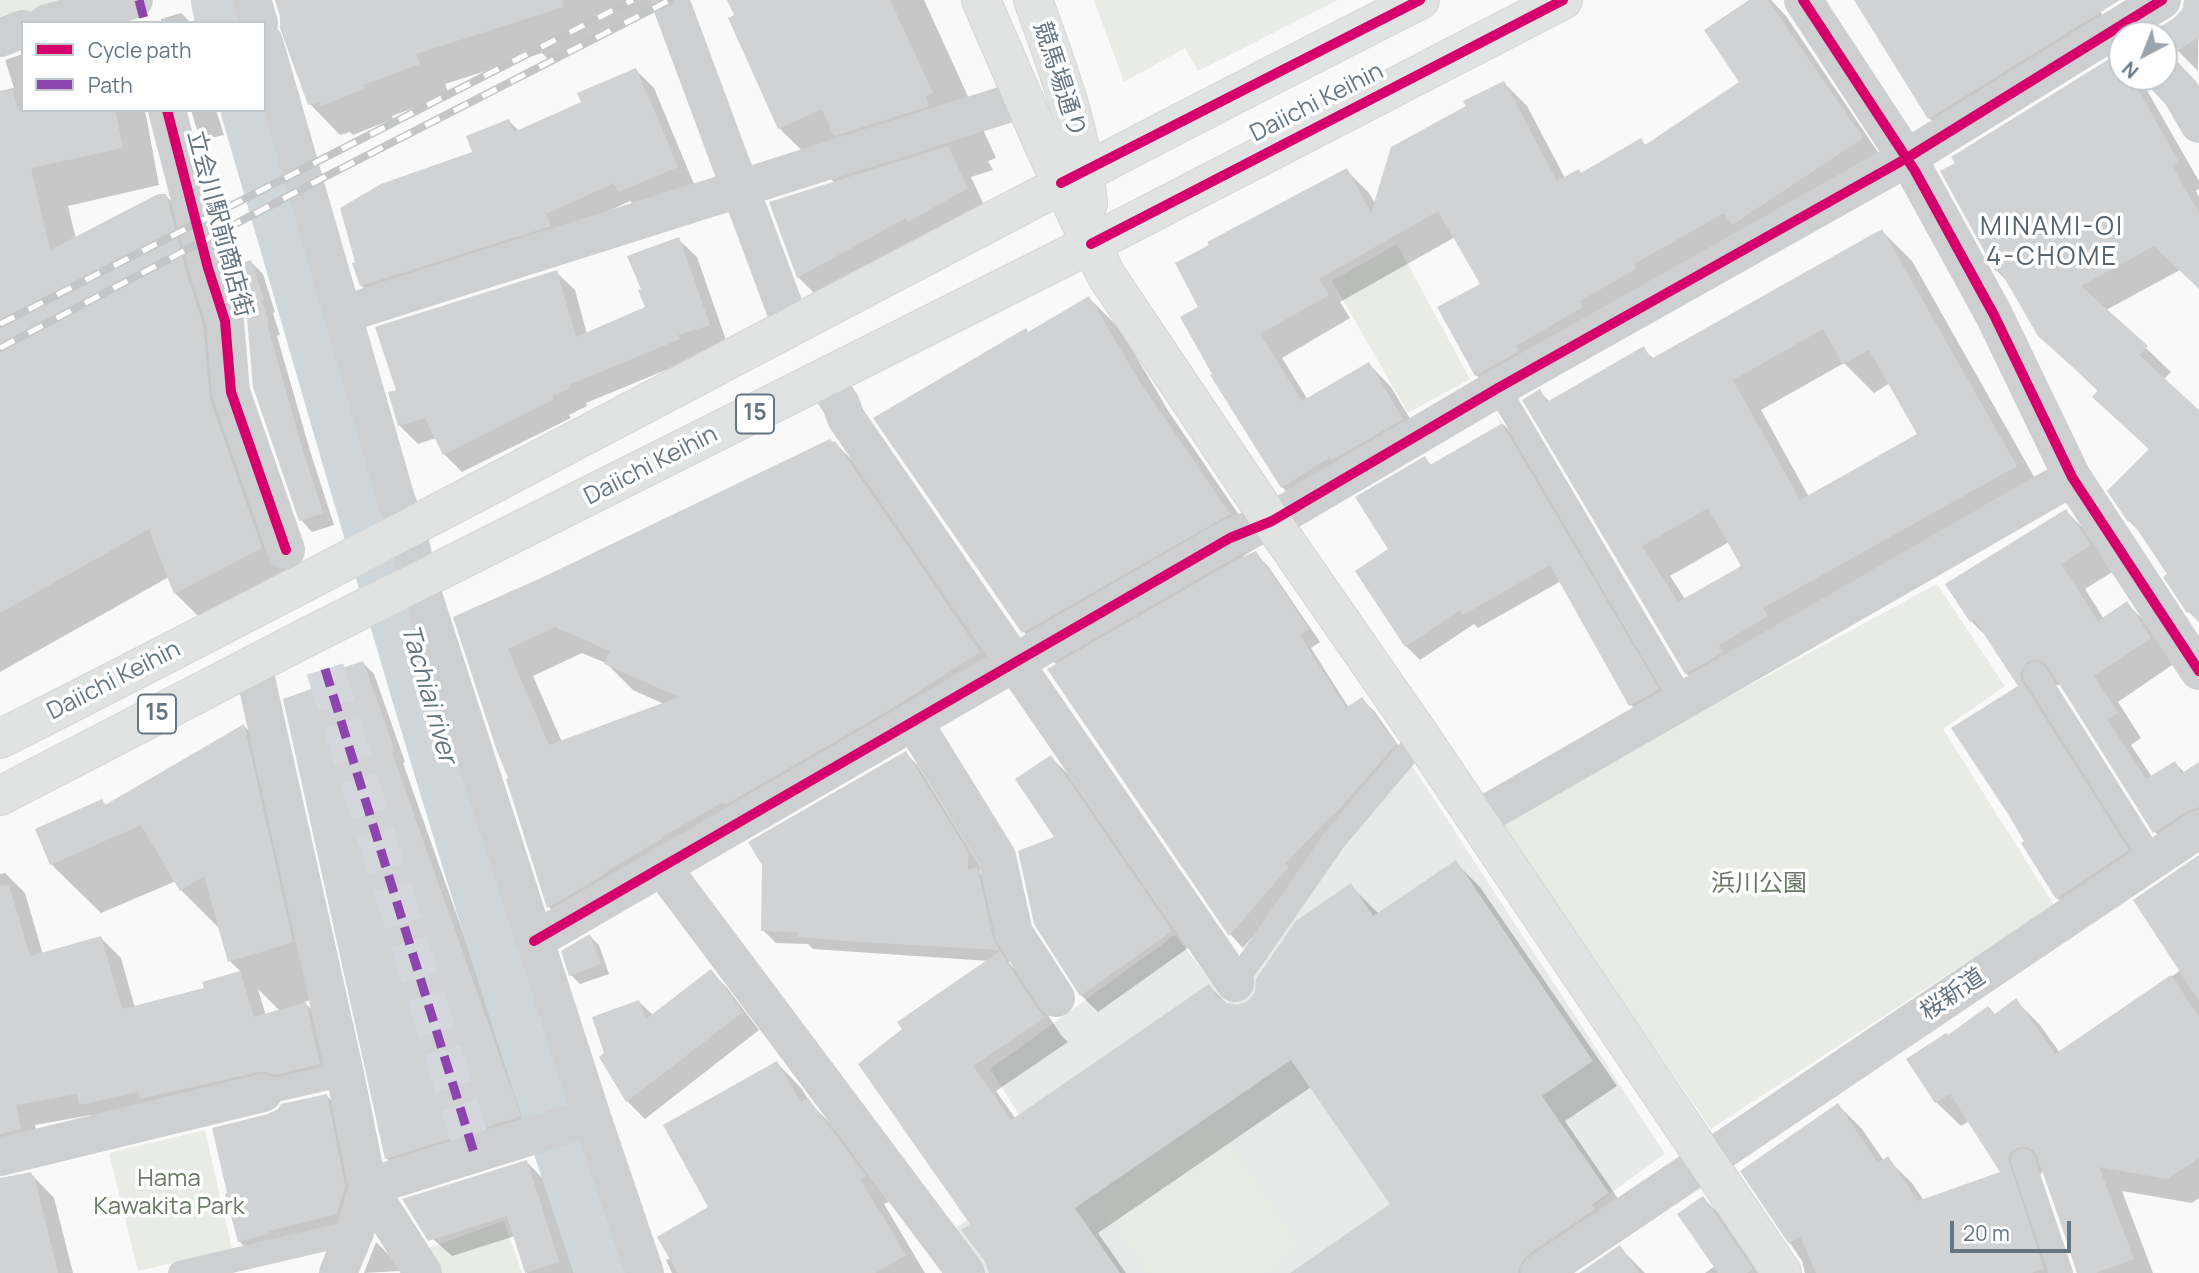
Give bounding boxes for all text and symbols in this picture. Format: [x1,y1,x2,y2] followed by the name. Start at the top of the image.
[1027,18,1091,142] street label: 競馬場通り
[21,21,266,112] legend
[2108,21,2178,91] north arrow
[88,36,191,64] text: Cycle path
[2117,56,2144,84] text: N
[1246,57,1388,149] street label: Daiichi Keihin
[88,71,133,99] text: Path
[180,128,258,320] street label: 立会川駅前商店街
[1981,212,2123,274] district label: MINAMI-OI 4-CHOME
[736,394,774,434] road number: 15
[580,420,722,512] street label: Daiichi Keihin
[393,621,463,767] water label: Tachiai river
[43,635,185,727] street label: Daiichi Keihin
[138,694,176,734] road number: 15
[1711,870,1807,898] park label: 浜川公園
[1915,963,1991,1027] street label: 桜新道
[93,1165,245,1221] park label: Hama Kawakita Park
[1954,1206,2075,1250] scale bar
[1963,1219,2010,1247] text: 20 m

